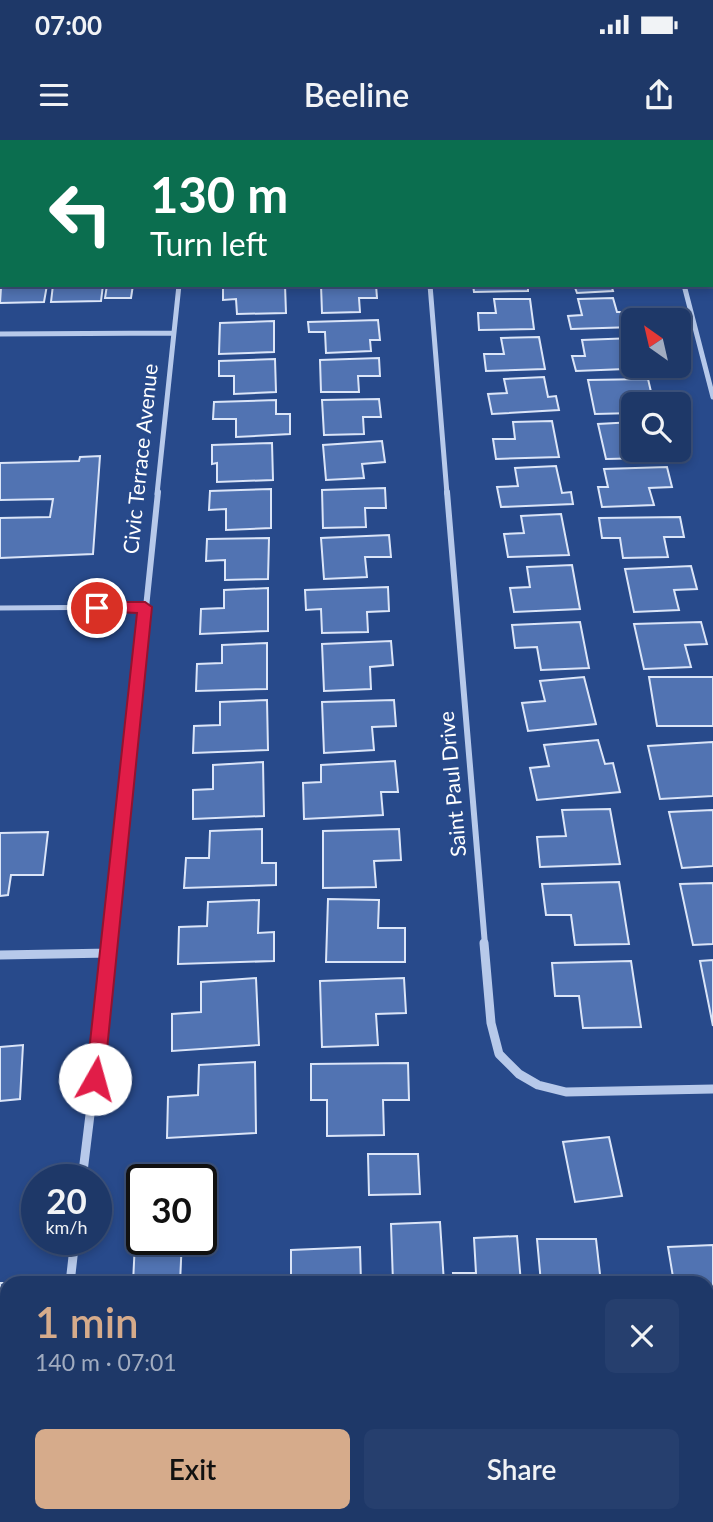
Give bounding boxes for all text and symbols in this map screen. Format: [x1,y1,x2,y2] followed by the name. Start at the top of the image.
[35,9,102,41] text: 07:00
[304,75,409,114] text: Beeline
[35,76,73,114] icon: menu
[640,76,678,114] icon: share
[150,165,288,223] text: 130 m
[35,168,126,259] icon: left
[150,224,267,263] text: Turn left
[621,308,691,378] north arrow
[621,308,691,462] map controls
[117,362,162,555] street label: Civic Terrace Avenue
[621,392,691,462] button: search
[67,578,127,638] pin
[78,589,116,627] icon: arrive
[433,710,470,858] street label: Saint Paul Drive
[58,1042,132,1116] position arrow
[126,1164,217,1255] speed limit sign: 30
[46,1179,87,1221] text: 20
[45,1216,88,1238] text: km/h
[35,1297,139,1347] text: 1 min
[605,1299,679,1373] button: close
[35,1348,177,1376] text: 140 m · 07:01
[35,1429,350,1509] button: Exit
[364,1429,679,1509] button: Share

